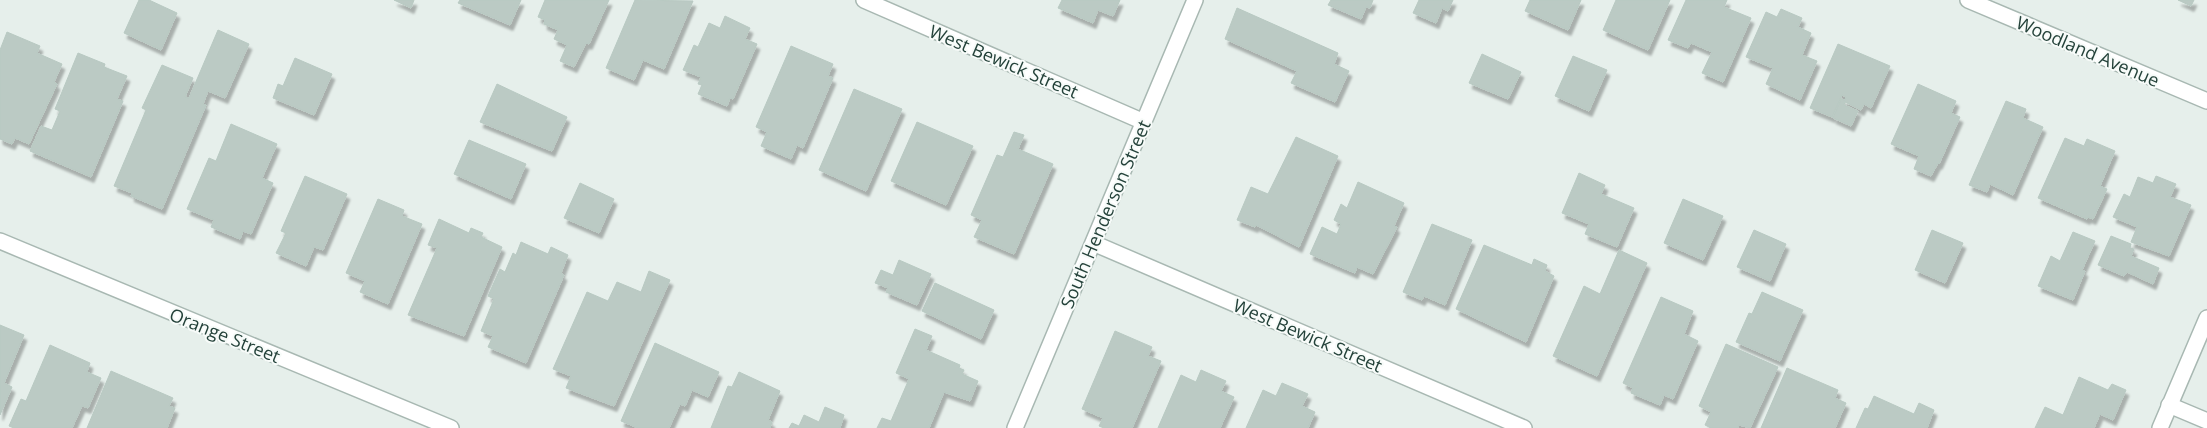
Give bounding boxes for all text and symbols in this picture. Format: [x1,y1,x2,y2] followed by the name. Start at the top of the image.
[2013,10,2163,92] street label: Woodland Avenue
[926,19,1082,103] street label: West Bewick Street
[1054,116,1156,312] street label: South Henderson Street
[1230,293,1386,377] street label: West Bewick Street
[166,302,284,368] street label: Orange Street

